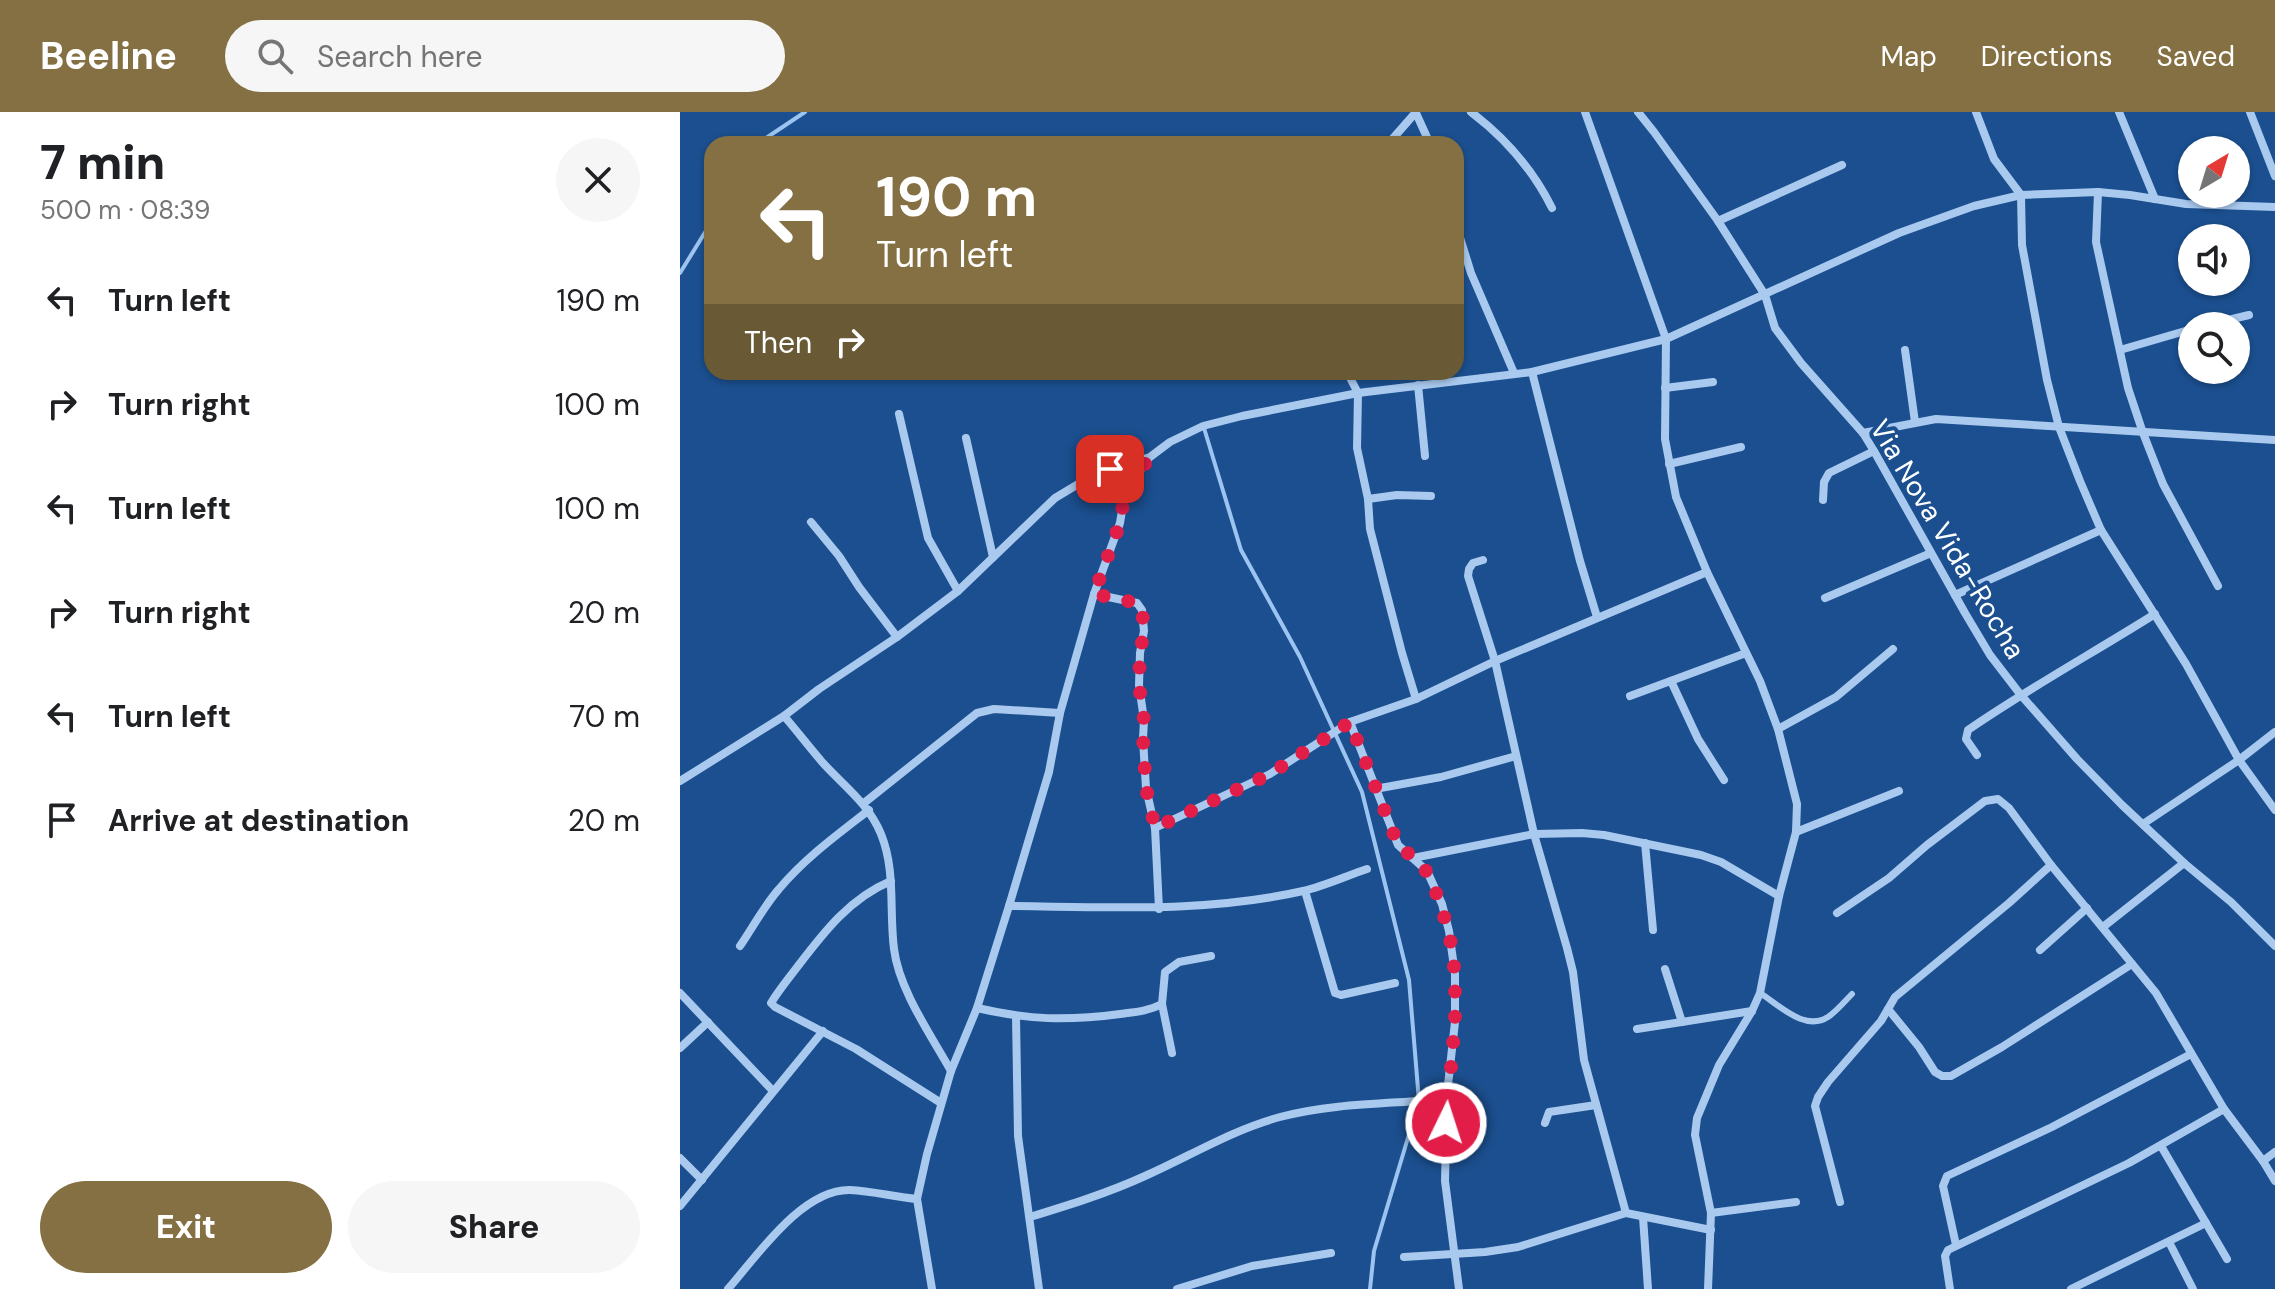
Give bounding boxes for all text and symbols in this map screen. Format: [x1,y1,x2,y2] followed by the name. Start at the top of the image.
[225,20,785,92] search box
[40,31,177,81] text: Beeline
[253,34,297,78] icon: search
[317,37,482,76] text: Search here
[1880,38,1937,75] text: Map
[1981,38,2113,75] text: Directions
[2157,38,2235,75] text: Saved
[40,131,165,194] text: 7 min
[2178,136,2250,208] north arrow
[2178,136,2250,384] map controls
[556,138,640,222] button: close
[876,160,1037,233] text: 190 m
[744,168,848,272] icon: left
[40,193,210,227] text: 500 m · 08:39
[2178,224,2250,296] button: sound
[876,231,1013,278] text: Turn left
[40,278,84,322] icon: left
[108,281,231,320] text: Turn left
[557,281,640,320] text: 190 m
[2178,312,2250,384] button: search
[828,320,872,364] icon: right
[744,323,812,362] text: Then
[40,382,84,426] icon: right
[108,385,251,424] text: Turn right
[555,385,640,424] text: 100 m
[1861,413,2034,666] street label: Via Nova Vida-Rocha
[1076,435,1144,503] pin
[1088,447,1132,491] icon: arrive
[40,486,84,530] icon: left
[108,489,231,528] text: Turn left
[555,489,640,528] text: 100 m
[40,590,84,634] icon: right
[108,593,251,632] text: Turn right
[568,593,640,632] text: 20 m
[40,694,84,738] icon: left
[108,697,231,736] text: Turn left
[569,697,640,736] text: 70 m
[40,798,84,842] icon: arrive
[108,801,409,840] text: Arrive at destination
[568,801,640,840] text: 20 m
[1404,1081,1488,1165] position arrow
[40,1181,332,1273] button: Exit
[348,1181,640,1273] button: Share

